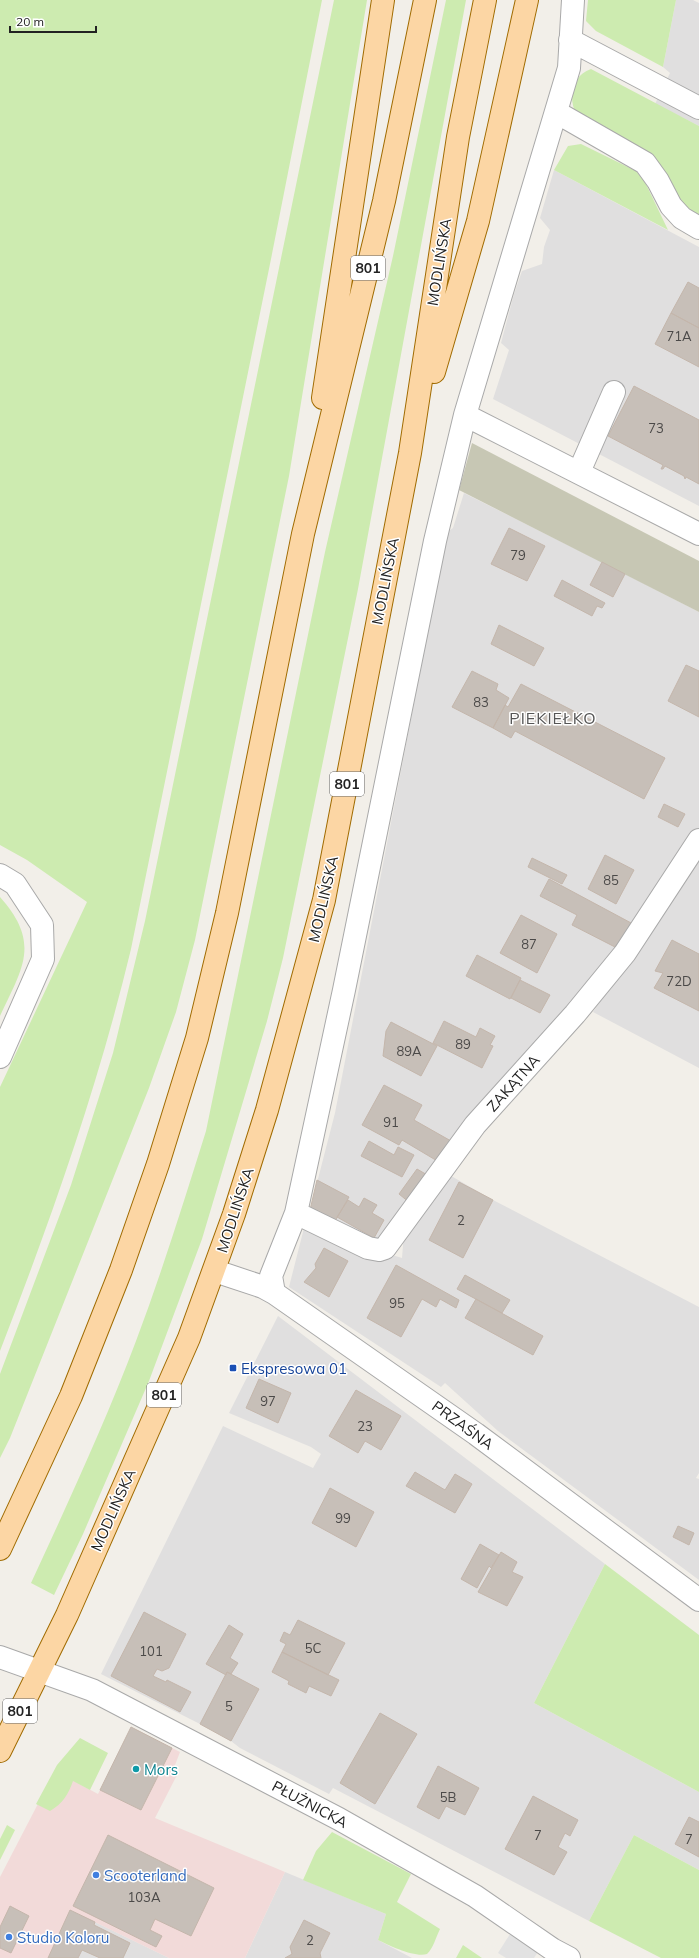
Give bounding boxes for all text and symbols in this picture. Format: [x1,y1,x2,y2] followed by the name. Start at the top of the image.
[10,8,96,34] scale bar
[16,14,44,29] text: 20 m
[423,217,455,307] street label: MODLIŃSKA
[351,256,385,280] road number: 801
[666,328,692,344] house number: 71A
[648,420,664,436] house number: 73
[367,536,403,626] street label: MODLIŃSKA
[510,547,526,563] house number: 79
[473,694,489,710] house number: 83
[509,708,597,728] district label: PIEKIEŁKO
[330,772,364,796] road number: 801
[304,854,342,944] street label: MODLIŃSKA
[603,872,619,888] house number: 85
[521,936,537,952] house number: 87
[666,973,692,989] house number: 72D
[455,1036,471,1052] house number: 89
[396,1043,422,1059] house number: 89A
[482,1051,544,1115] street label: ZAKĄTNA
[383,1114,399,1130] house number: 91
[212,1165,258,1255] street label: MODLIŃSKA
[457,1212,465,1228] house number: 2
[389,1295,405,1311] house number: 95
[241,1359,347,1378] place label: Ekspresowa 01
[228,1363,238,1373] marker: Ekspresowa 01
[147,1383,181,1407] road number: 801
[260,1393,276,1409] house number: 97
[429,1396,497,1454] street label: PRZAŚNA
[357,1418,373,1434] house number: 23
[86,1466,140,1554] street label: MODLIŃSKA
[335,1510,351,1526] house number: 99
[305,1640,321,1656] house number: 5C
[139,1643,163,1659] house number: 101
[225,1698,233,1714] house number: 5
[3,1699,37,1723] road number: 801
[144,1760,178,1779] place label: Mors
[131,1764,141,1774] marker: Mors
[269,1776,351,1832] street label: PŁUŻNICKA
[440,1789,456,1805] house number: 5B
[534,1827,542,1843] house number: 7
[685,1831,693,1847] house number: 7
[104,1866,187,1885] place label: Scooterland
[91,1870,101,1880] marker: Scooterland
[128,1889,161,1905] house number: 103A
[17,1928,109,1947] place label: Studio Koloru
[4,1932,14,1942] marker: Studio Koloru
[306,1932,314,1948] house number: 2

